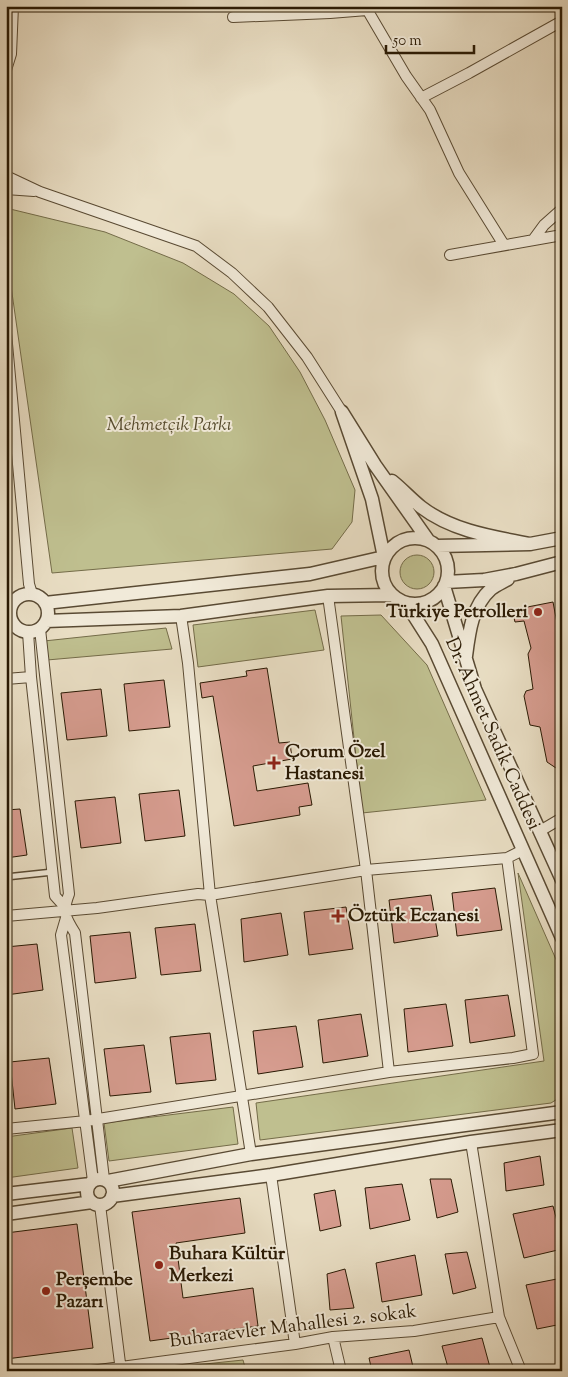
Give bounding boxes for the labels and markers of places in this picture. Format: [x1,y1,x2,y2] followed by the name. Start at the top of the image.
[386,599,529,626] place label: Türkiye Petrolleri
[532,606,544,618] marker: Türkiye Petrolleri
[285,739,386,788] place label: Çorum Özel Hastanesi
[267,756,281,770] marker: Çorum Özel Hastanesi
[348,903,480,930] place label: Öztürk Eczanesi
[332,910,344,922] marker: Öztürk Eczanesi
[169,1241,286,1290] place label: Buhara Kültür Merkezi
[153,1259,165,1271] marker: Buhara Kültür Merkezi
[56,1267,133,1316] place label: Perşembe Pazarı
[40,1285,52,1297] marker: Perşembe Pazarı

